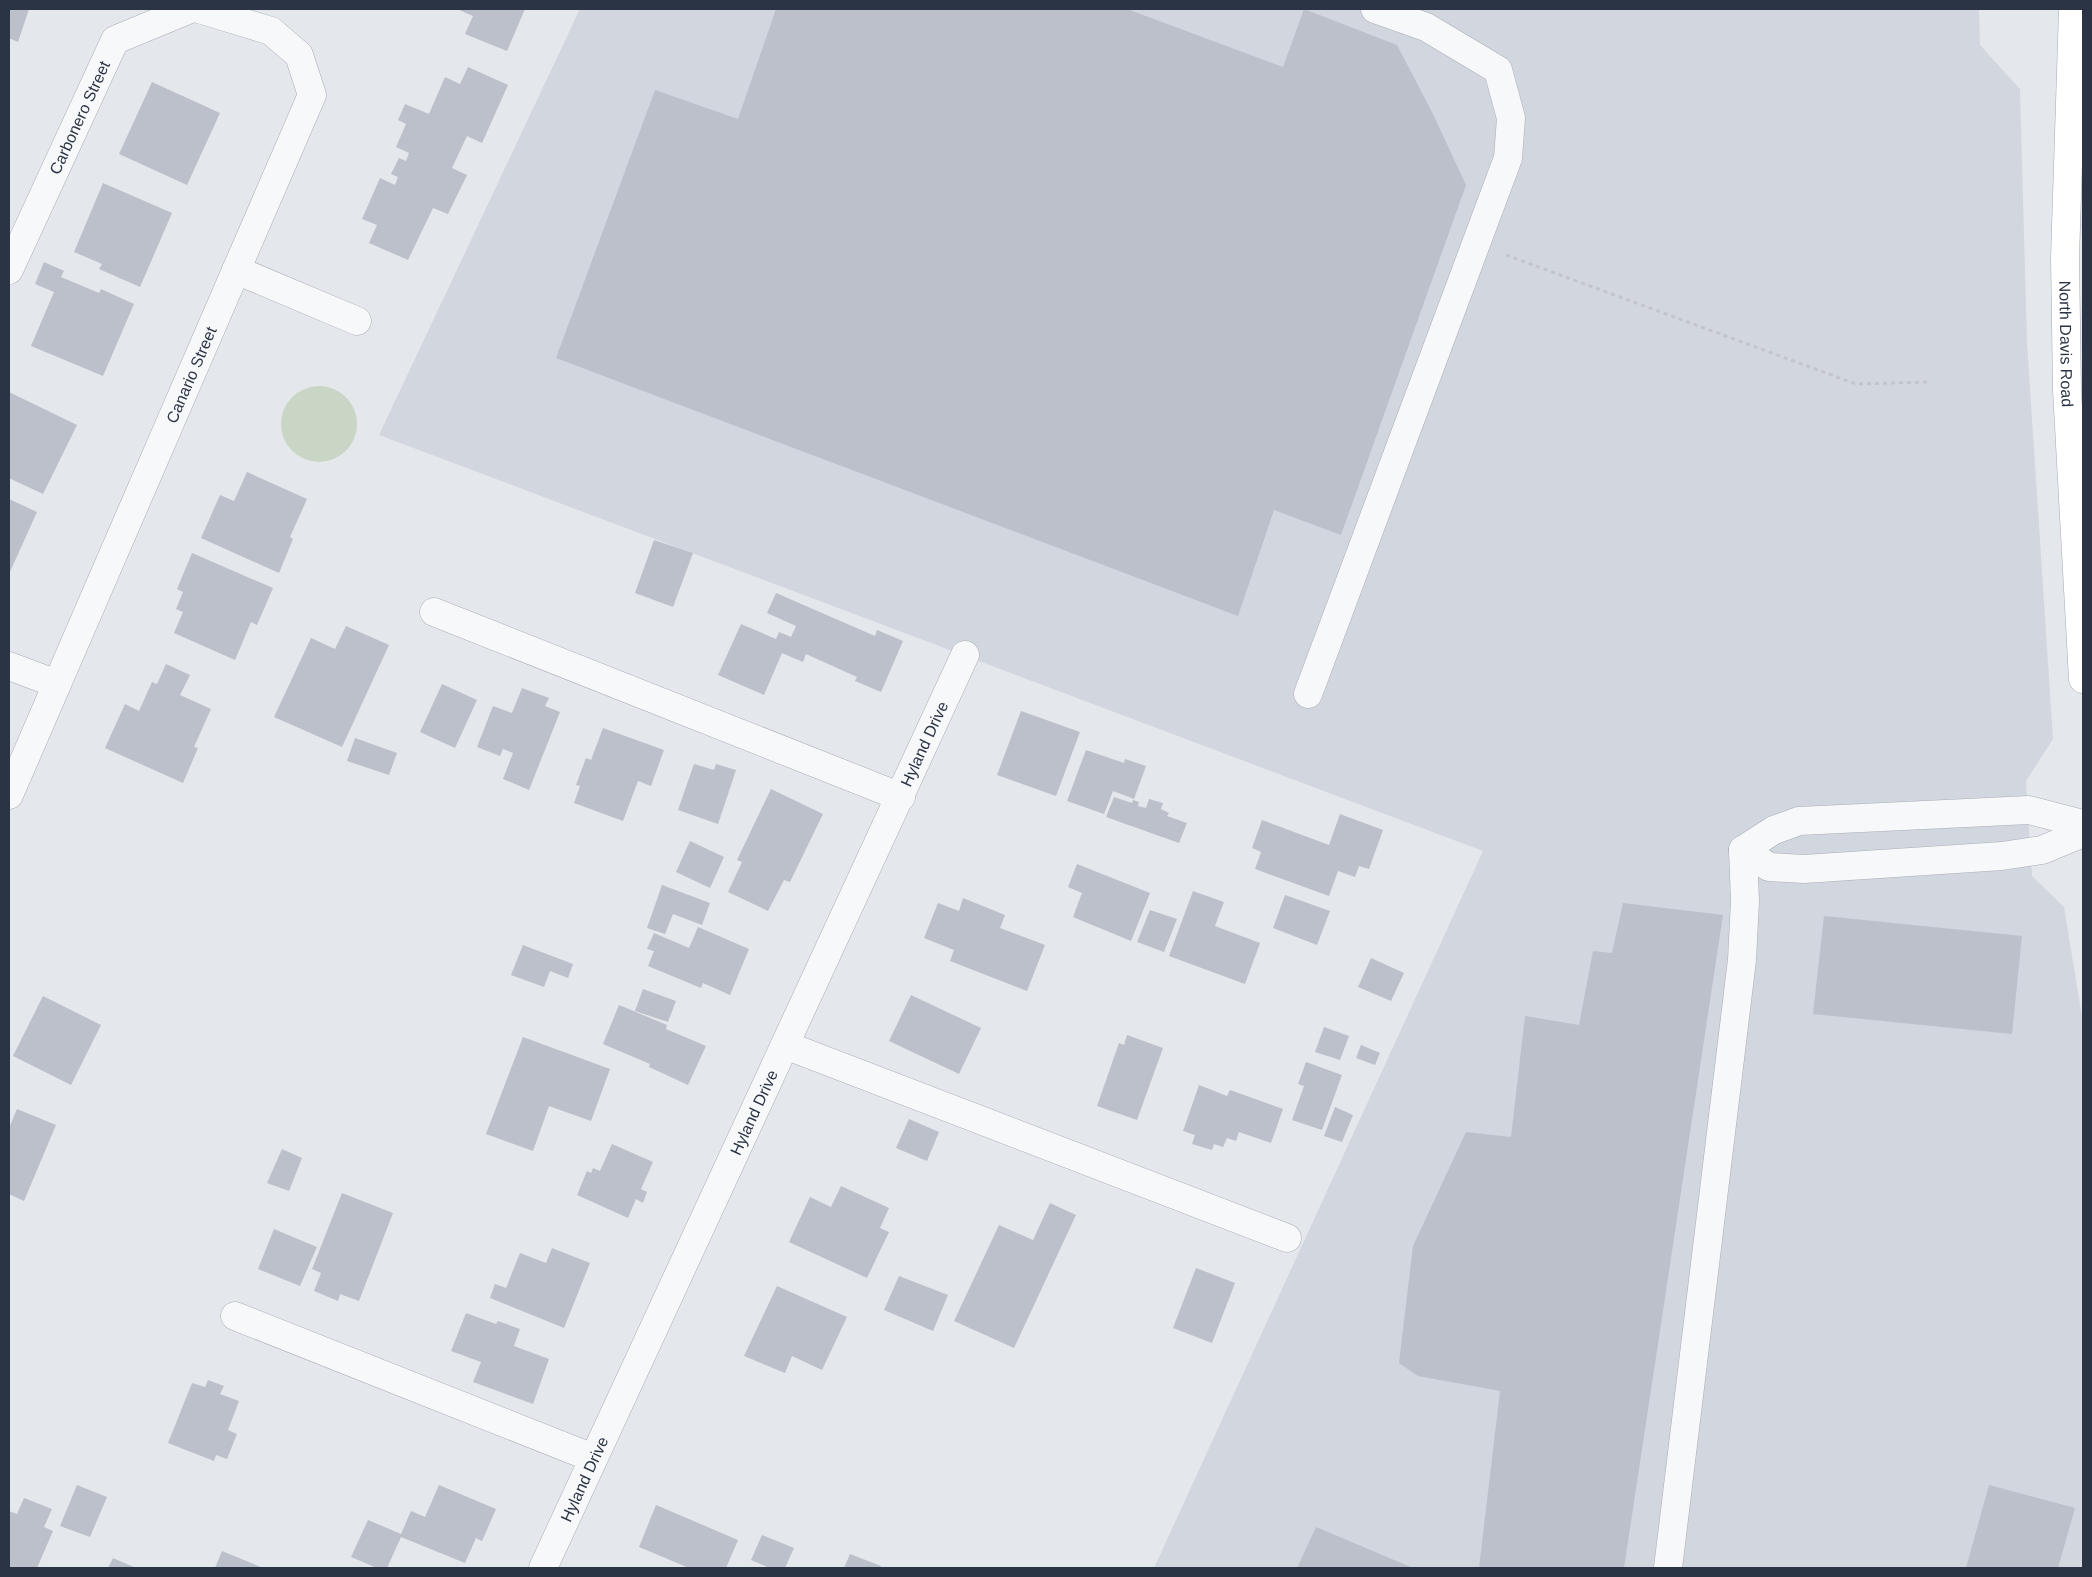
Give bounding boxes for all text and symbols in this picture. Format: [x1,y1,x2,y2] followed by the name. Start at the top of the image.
[46,58,113,177] street label: Carbonero Street
[2057,281,2076,407] street label: North Davis Road
[163,323,219,425] street label: Canario Street
[897,699,951,789] street label: Hyland Drive
[727,1067,781,1157] street label: Hyland Drive
[557,1434,611,1524] street label: Hyland Drive

